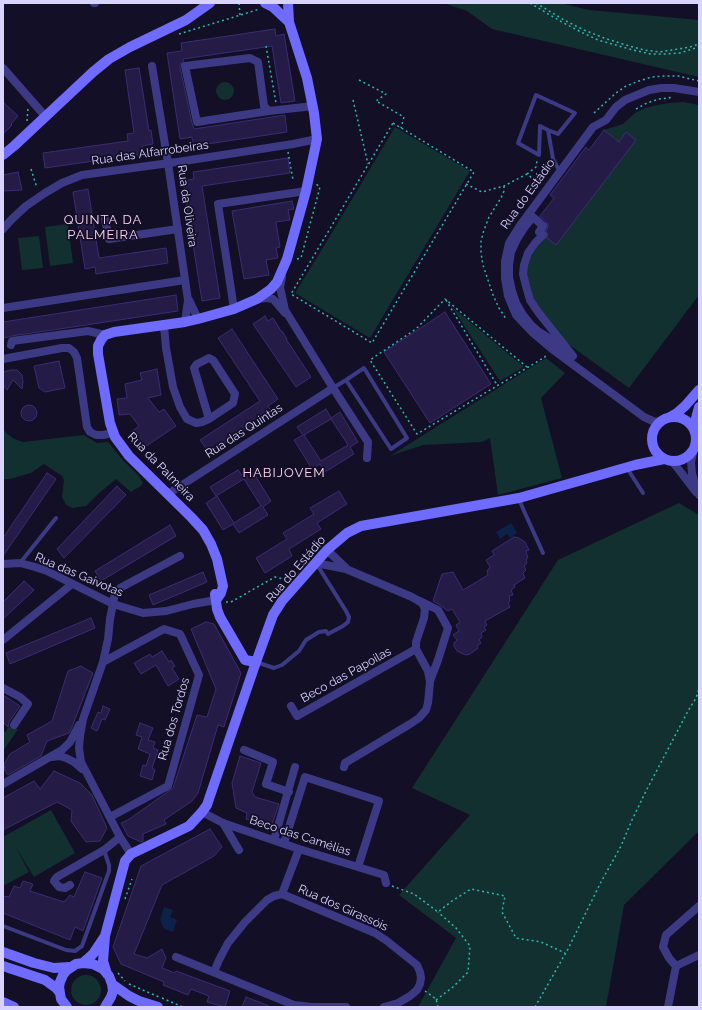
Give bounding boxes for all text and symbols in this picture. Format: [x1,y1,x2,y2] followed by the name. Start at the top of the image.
[91,138,209,168] street label: Rua das Alfarrobeiras
[498,156,558,232] street label: Rua do Estádio
[174,164,200,248] street label: Rua da Oliveira
[64,212,142,243] district label: QUINTA DA PALMEIRA
[203,401,285,461] street label: Rua das Quintas
[125,430,197,504] street label: Rua da Palmeira
[242,465,326,481] district label: HABIJOVEM
[263,533,329,605] street label: Rua do Estádio
[33,550,125,600] street label: Rua das Gaivotas
[298,644,394,706] street label: Beco das Papoilas
[155,676,193,762] street label: Rua dos Tordos
[248,813,352,859] street label: Beco das Camélias
[296,882,390,934] street label: Rua dos Girassóis

